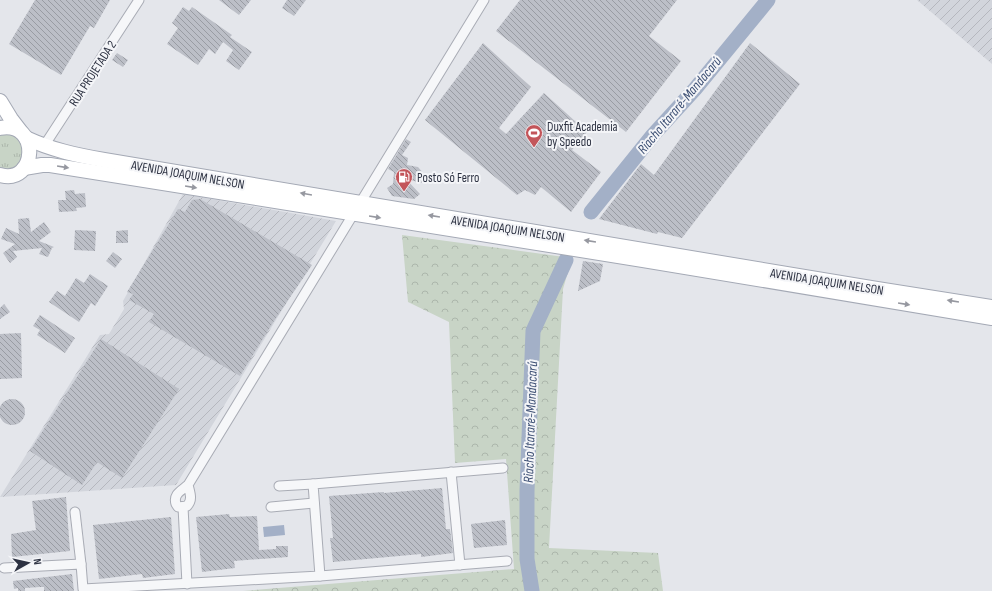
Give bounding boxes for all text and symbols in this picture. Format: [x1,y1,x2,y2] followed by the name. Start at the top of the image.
[66,38,120,109] street label: RUA PROJETADA 2
[634,53,725,157] water label: Riacho Itararé-Mandacarú
[547,119,618,150] place label: Duxfit Academia by Speedo
[524,123,544,148] sports icon: Duxfit Academia by Speedo
[129,157,246,193] street label: AVENIDA JOAQUIM NELSON
[57,164,69,170] one-way arrow
[394,167,414,192] fuel station icon: Posto Só Ferro
[417,170,480,186] place label: Posto Só Ferro
[185,185,197,191] one-way arrow
[300,191,312,197] one-way arrow
[428,212,441,218] one-way arrow
[449,212,566,246] street label: AVENIDA JOAQUIM NELSON
[369,214,381,220] one-way arrow
[584,238,596,244] one-way arrow
[768,265,885,299] street label: AVENIDA JOAQUIM NELSON
[947,298,960,304] one-way arrow
[897,301,910,307] one-way arrow
[520,361,541,483] water label: Riacho Itararé-Mandacarú
[8,543,48,583] north arrow
[31,558,44,566] text: N

